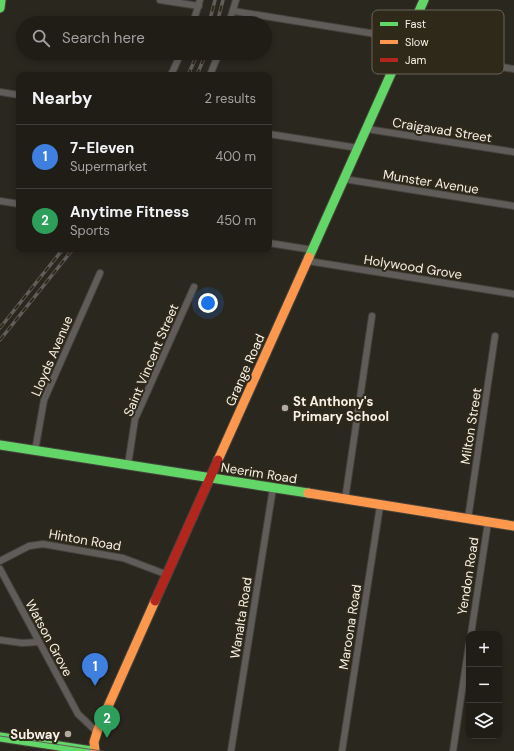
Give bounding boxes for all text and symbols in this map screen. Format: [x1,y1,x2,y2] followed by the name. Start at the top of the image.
[372,10,504,74] legend
[16,16,272,60] search box
[405,17,426,31] text: Fast
[30,27,52,49] icon: search
[62,28,145,48] text: Search here
[405,35,429,49] text: Slow
[405,53,426,67] text: Jam
[32,87,92,109] text: Nearby
[205,90,256,107] text: 2 results
[391,114,493,146] street label: Craigavad Street
[70,138,134,158] text: 7-Eleven
[43,148,47,165] text: 1
[215,148,256,165] text: 400 m
[70,158,147,175] text: Supermarket
[382,166,480,198] street label: Munster Avenue
[70,202,189,222] text: Anytime Fitness
[41,212,49,229] text: 2
[216,212,256,229] text: 450 m
[70,222,110,239] text: Sports
[363,251,463,283] street label: Holywood Grove
[198,293,218,313] your location
[120,301,182,419] street label: Saint Vincent Street
[27,313,77,399] street label: Lloyds Avenue
[222,331,268,409] street label: Grange Road
[457,386,485,466] street label: Milton Street
[293,393,389,425] place label: St Anthony's Primary School
[280,403,290,413] marker: St Anthony's Primary School
[220,459,298,487] street label: Neerim Road
[47,525,123,555] street label: Hinton Road
[453,536,483,616] street label: Yendon Road
[226,576,256,660] street label: Wanalta Road
[335,583,365,671] street label: Maroona Road
[22,597,76,679] street label: Watson Grove
[466,631,502,739] map controls
[466,631,502,667] button: +
[82,653,108,686] pin: 1
[466,667,502,703] button: −
[466,703,502,739] button: layers
[94,705,120,738] pin: 2
[10,726,60,743] place label: Subway
[63,729,73,739] marker: Subway

